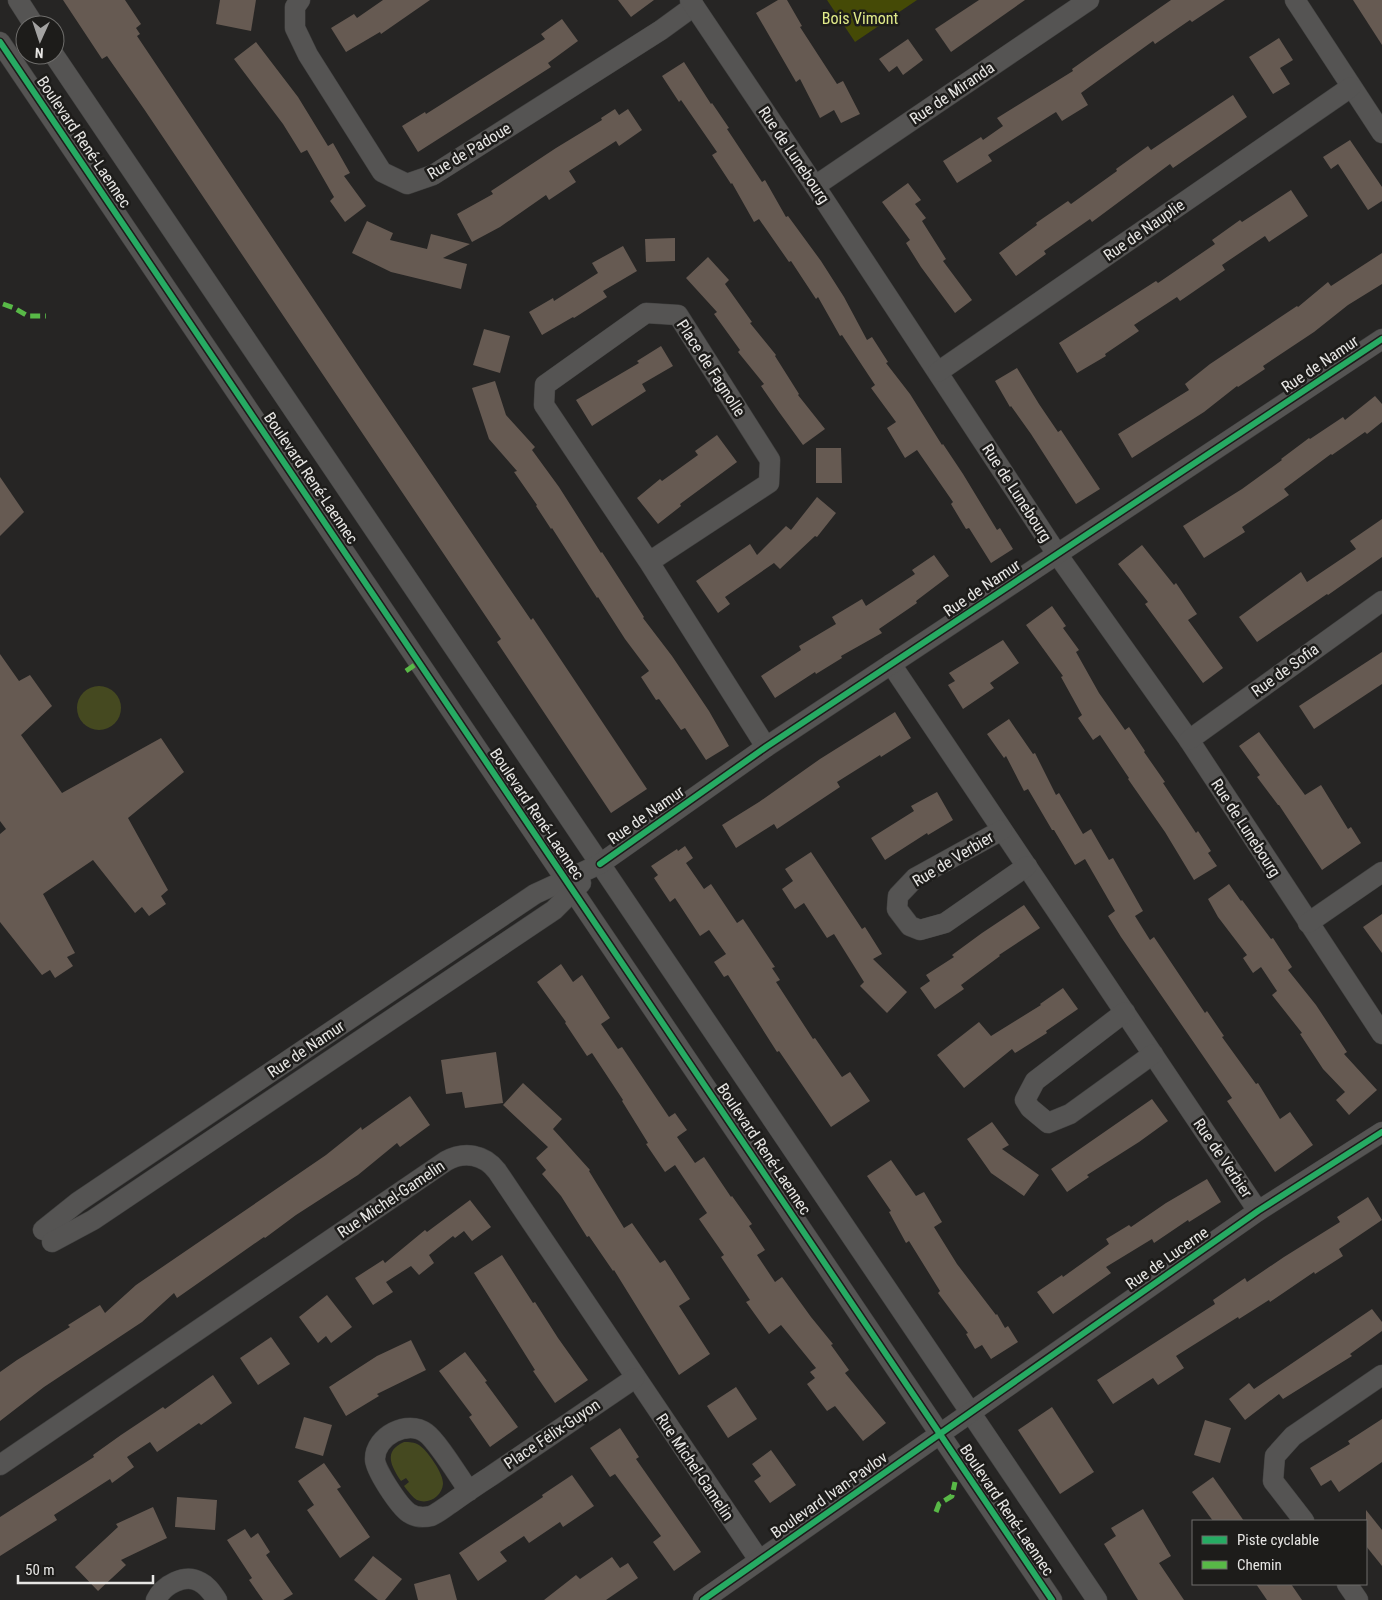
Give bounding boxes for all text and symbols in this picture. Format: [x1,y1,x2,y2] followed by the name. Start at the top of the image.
[822,9,899,28] park label: Bois Vimont
[15,15,65,65] north arrow
[35,45,44,61] text: N
[906,58,998,128] street label: Rue de Miranda
[33,73,135,211] street label: Boulevard René-Laennec
[755,103,833,207] street label: Rue de Lunebourg
[424,119,514,183] street label: Rue de Padoue
[1100,195,1188,265] street label: Rue de Nauplie
[673,316,749,420] street label: Place de Fagnolle
[1278,331,1362,397] street label: Rue de Namur
[260,409,362,547] street label: Boulevard René-Laennec
[978,440,1056,546] street label: Rue de Lunebourg
[940,555,1024,621] street label: Rue de Namur
[1248,639,1322,701] street label: Rue de Sofia
[486,745,588,883] street label: Boulevard René-Laennec
[1207,775,1285,881] street label: Rue de Lunebourg
[604,782,688,848] street label: Rue de Namur
[909,827,997,891] street label: Rue de Verbier
[264,1016,348,1082] street label: Rue de Namur
[713,1080,815,1218] street label: Boulevard René-Laennec
[1190,1115,1257,1201] street label: Rue de Verbier
[334,1156,448,1242] street label: Rue Michel-Gamelin
[1122,1223,1212,1293] street label: Rue de Lucerne
[500,1395,604,1473] street label: Place Félix-Guyon
[652,1410,738,1524] street label: Rue Michel-Gamelin
[956,1441,1058,1579] street label: Boulevard René-Laennec
[767,1448,891,1542] street label: Boulevard Ivan-Pavlov
[1192,1520,1367,1585] legend
[1237,1531,1319,1549] text: Piste cyclable
[18,1552,152,1584] scale bar
[1237,1556,1282,1574] text: Chemin
[25,1561,55,1579] text: 50 m

